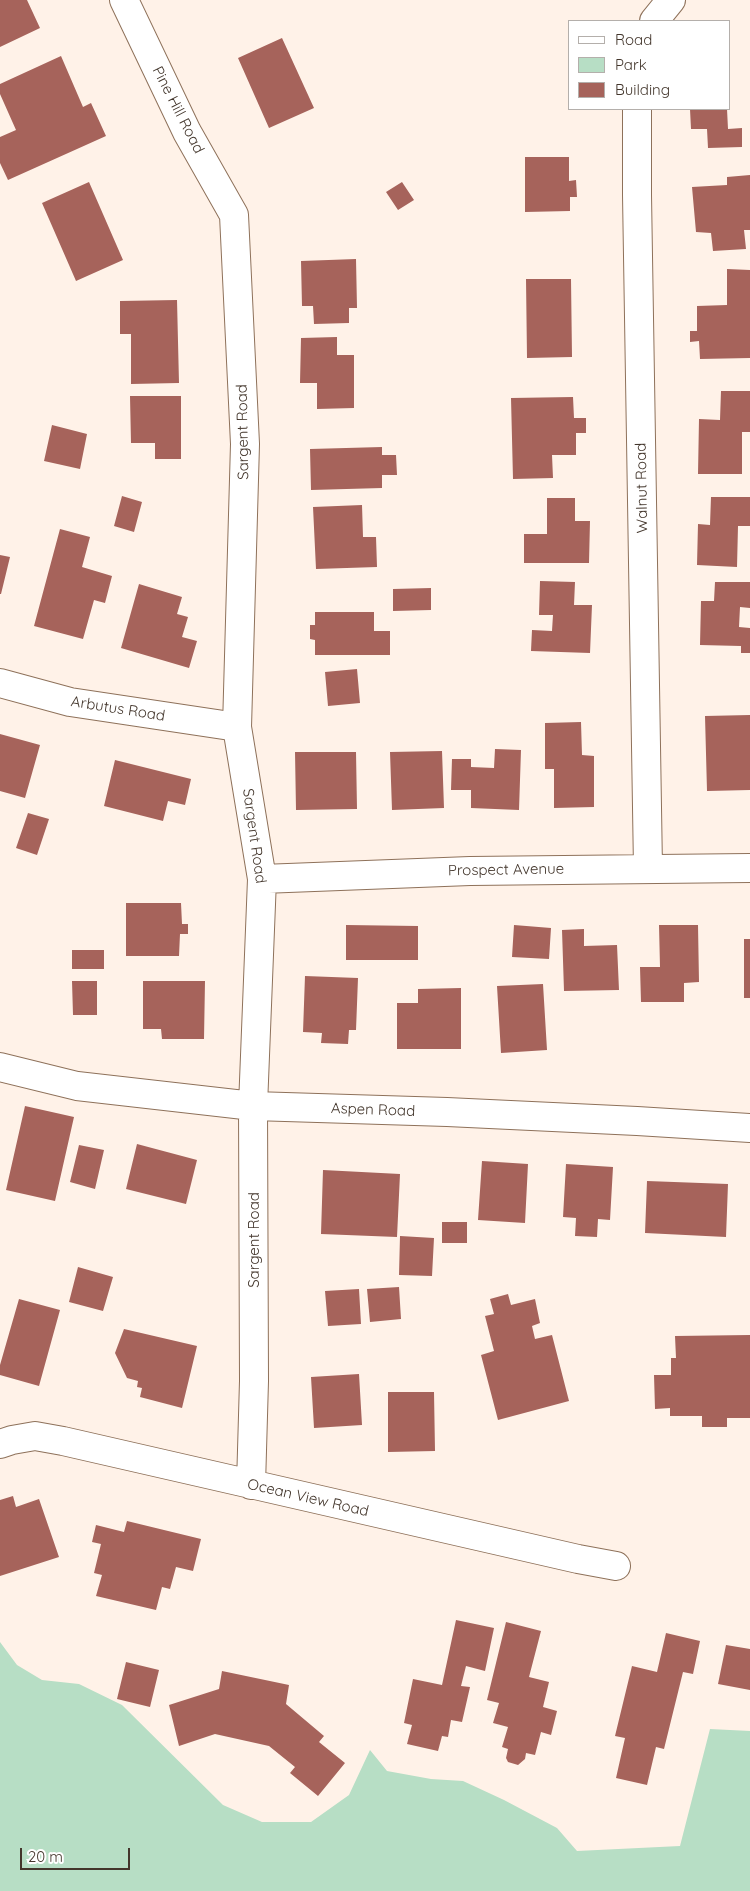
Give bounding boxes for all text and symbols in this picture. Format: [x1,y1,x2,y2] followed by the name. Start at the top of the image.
[568,20,730,110] legend
[615,30,652,49] text: Road
[615,55,647,74] text: Park
[148,63,208,157] street label: Pine Hill Road
[615,80,670,99] text: Building
[233,384,253,480] street label: Sargent Road
[632,443,652,533] street label: Walnut Road
[70,693,166,725] street label: Arbutus Road
[238,787,270,885] street label: Sargent Road
[448,860,564,880] street label: Prospect Avenue
[331,1100,415,1120] street label: Aspen Road
[245,1192,263,1288] street label: Sargent Road
[246,1475,370,1521] street label: Ocean View Road
[22,1838,132,1870] scale bar
[28,1847,63,1866] text: 20 m

